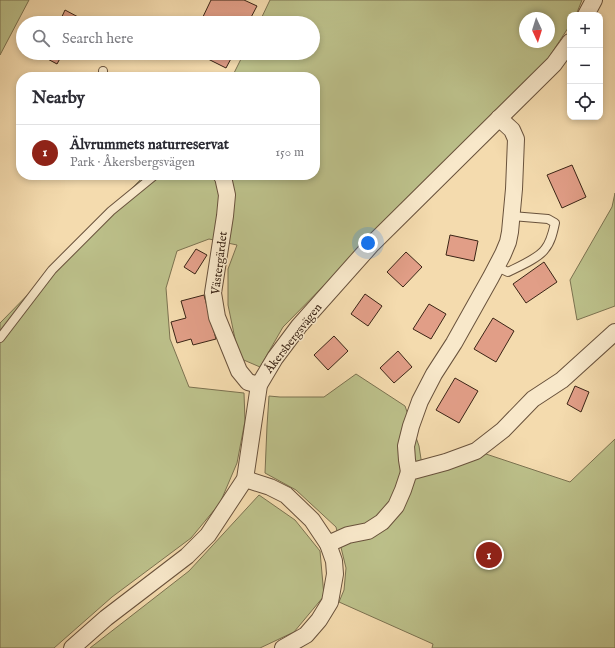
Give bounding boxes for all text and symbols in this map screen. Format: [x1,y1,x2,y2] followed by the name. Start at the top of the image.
[519,12,555,48] north arrow
[567,12,603,120] map controls
[567,12,603,48] button: +
[16,16,320,60] search box
[30,27,52,49] icon: search
[62,29,133,48] text: Search here
[567,48,603,84] button: −
[567,84,603,120] button: locate
[32,88,85,109] text: Nearby
[70,135,229,154] text: Älvrummets naturreservat
[43,144,47,161] text: 1
[275,144,304,161] text: 150 m
[70,154,195,171] text: Park · Åkersbergsvägen
[208,231,231,296] street label: Västergärdet
[358,233,378,253] your location
[260,299,326,377] street label: Åkersbergsvägen
[476,540,502,570] pin: 1

